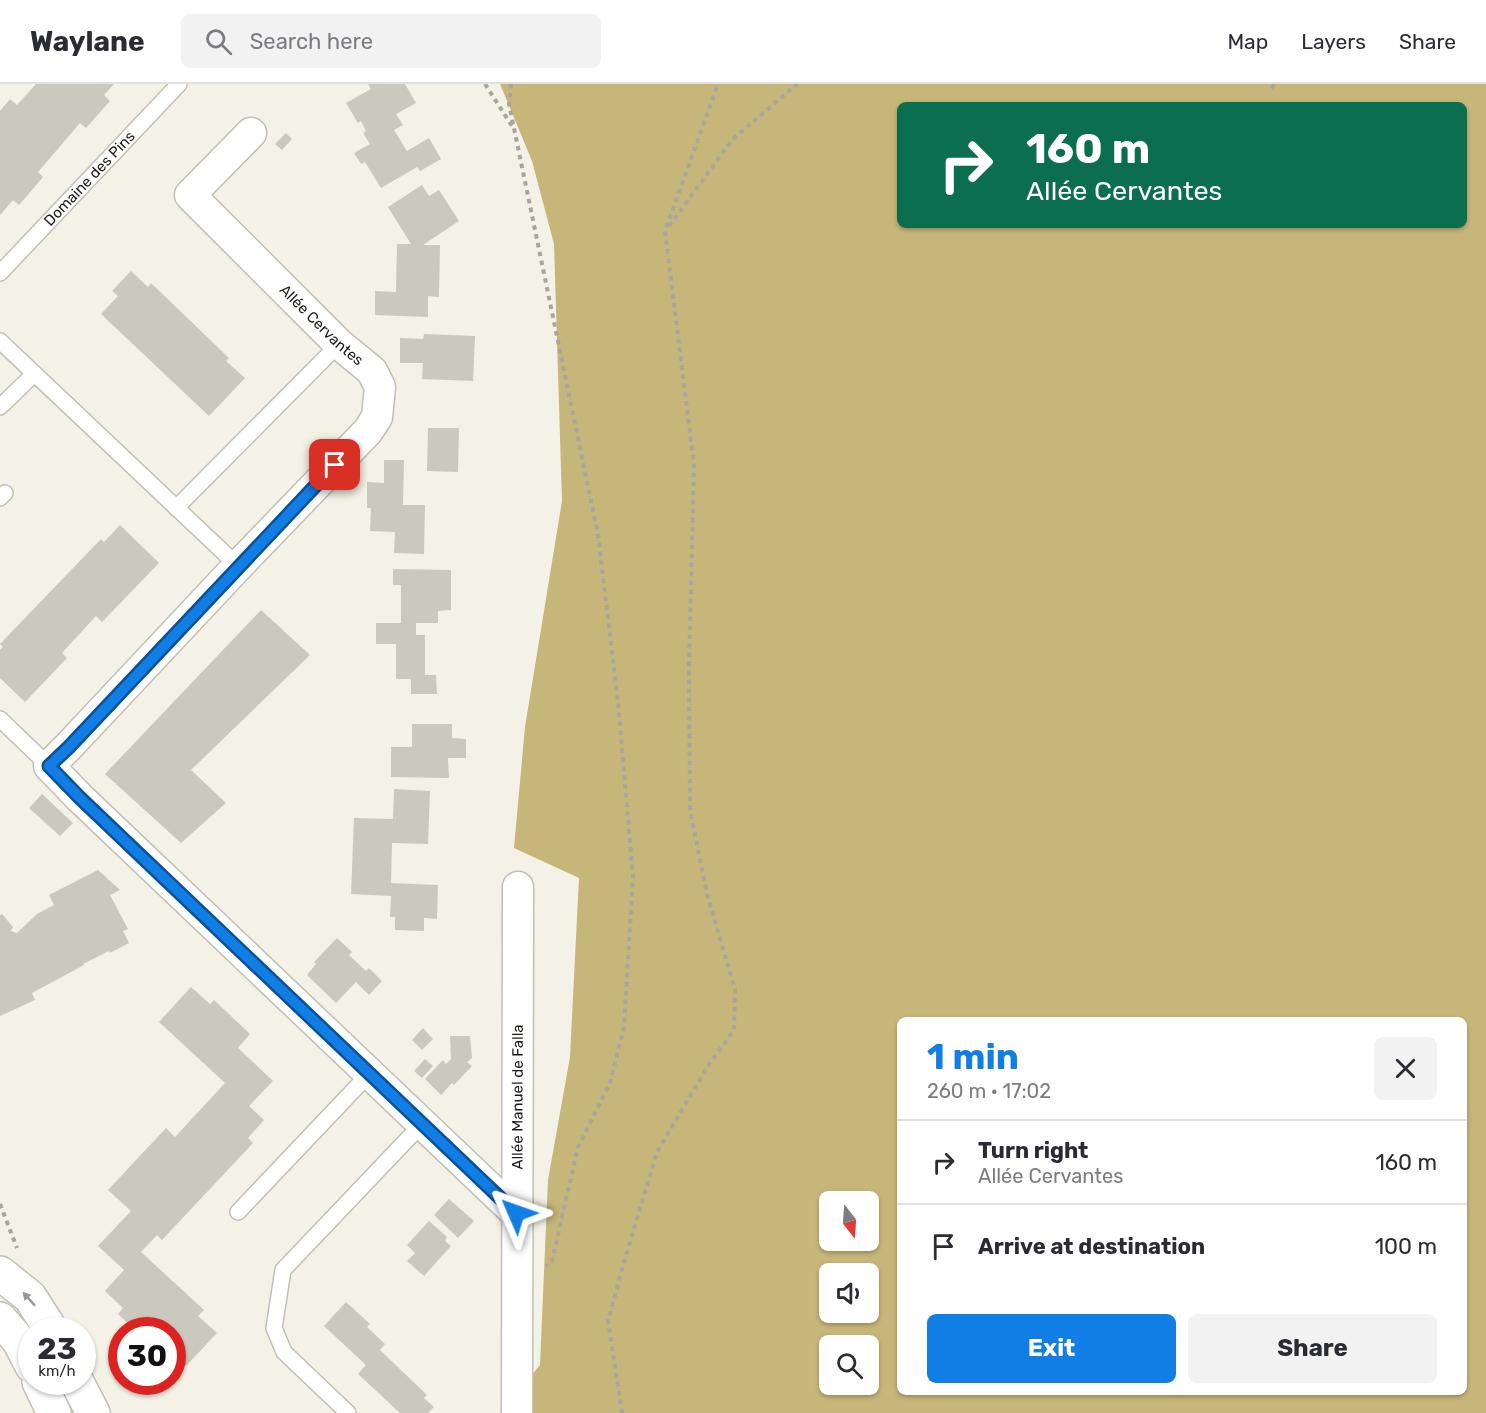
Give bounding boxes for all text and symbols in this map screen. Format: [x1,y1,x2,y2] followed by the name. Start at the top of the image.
[181,14,601,68] search box
[30,25,145,58] text: Waylane
[202,25,235,58] icon: search
[250,28,373,55] text: Search here
[1227,29,1268,54] text: Map
[1301,29,1366,54] text: Layers
[1399,29,1456,54] text: Share
[1026,124,1150,174] text: 160 m
[927,126,1005,204] icon: right
[40,127,139,230] street label: Domaine des Pins
[1026,175,1222,207] text: Allée Cervantes
[276,281,367,369] street label: Allée Cervantes
[309,439,360,490] pin
[318,448,351,481] icon: arrive
[508,1024,527,1170] street label: Allée Manuel de Falla
[927,1035,1019,1078] text: 1 min
[1374,1037,1437,1100] button: close
[927,1079,1051,1103] text: 260 m · 17:02
[978,1137,1088,1164] text: Turn right
[927,1146,960,1179] icon: right
[1375,1149,1437,1176] text: 160 m
[978,1164,1123,1188] text: Allée Cervantes
[484,1181,548,1245] position arrow
[819,1191,879,1251] north arrow
[819,1191,879,1395] map controls
[927,1230,960,1263] icon: arrive
[978,1233,1205,1260] text: Arrive at destination
[1375,1233,1437,1260] text: 100 m
[819,1263,879,1323] button: sound
[23,1292,36,1307] one-way arrow
[927,1314,1176,1383] button: Exit
[1188,1314,1437,1383] button: Share
[108,1317,186,1395] speed limit sign: 30
[37,1331,77,1367] text: 23
[819,1335,879,1395] button: search
[38,1362,76,1380] text: km/h

